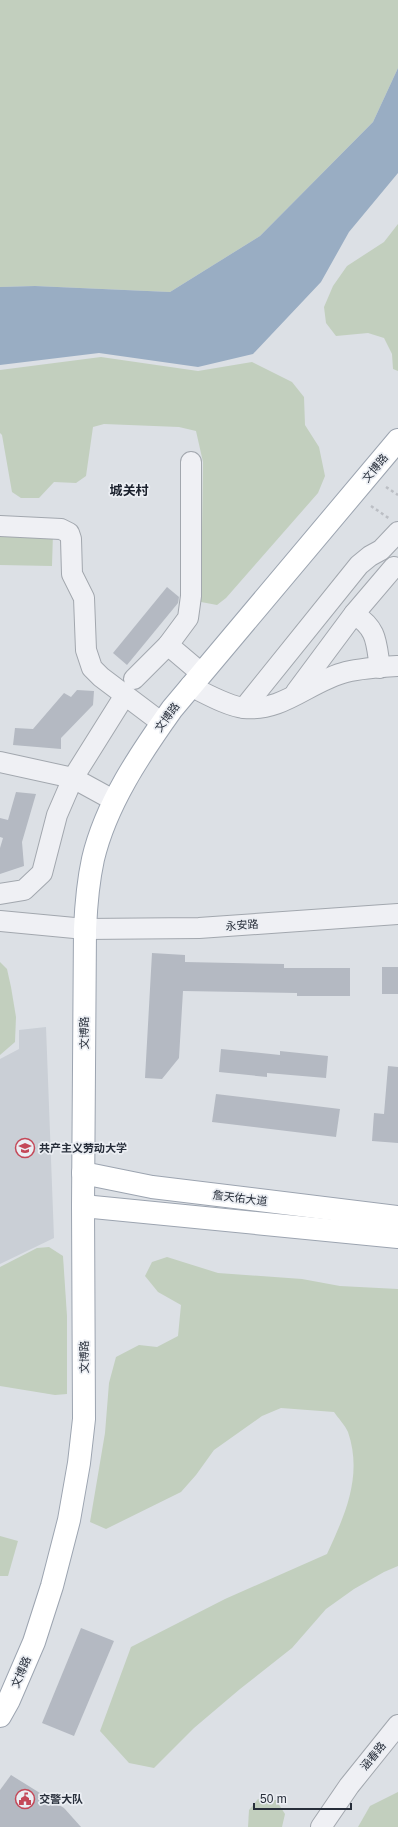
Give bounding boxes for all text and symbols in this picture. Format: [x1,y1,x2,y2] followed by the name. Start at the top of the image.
[360,452,390,484] street label: 文博路
[109,483,149,498] district label: 城关村
[152,700,182,734] street label: 文博路
[225,918,259,932] street label: 永安路
[78,1017,90,1050] street label: 文博路
[14,1137,36,1159] school or university icon: 共产主义劳动大学
[39,1142,127,1154] place label: 共产主义劳动大学
[212,1189,268,1207] street label: 詹天佑大道
[78,1341,90,1374] street label: 文博路
[9,1654,33,1690] street label: 文博路
[358,1739,388,1773] street label: 涵春路
[254,1785,351,1811] scale bar
[14,1788,36,1810] public building icon: 交警大队
[260,1792,287,1806] text: 50 m
[39,1793,83,1805] place label: 交警大队

